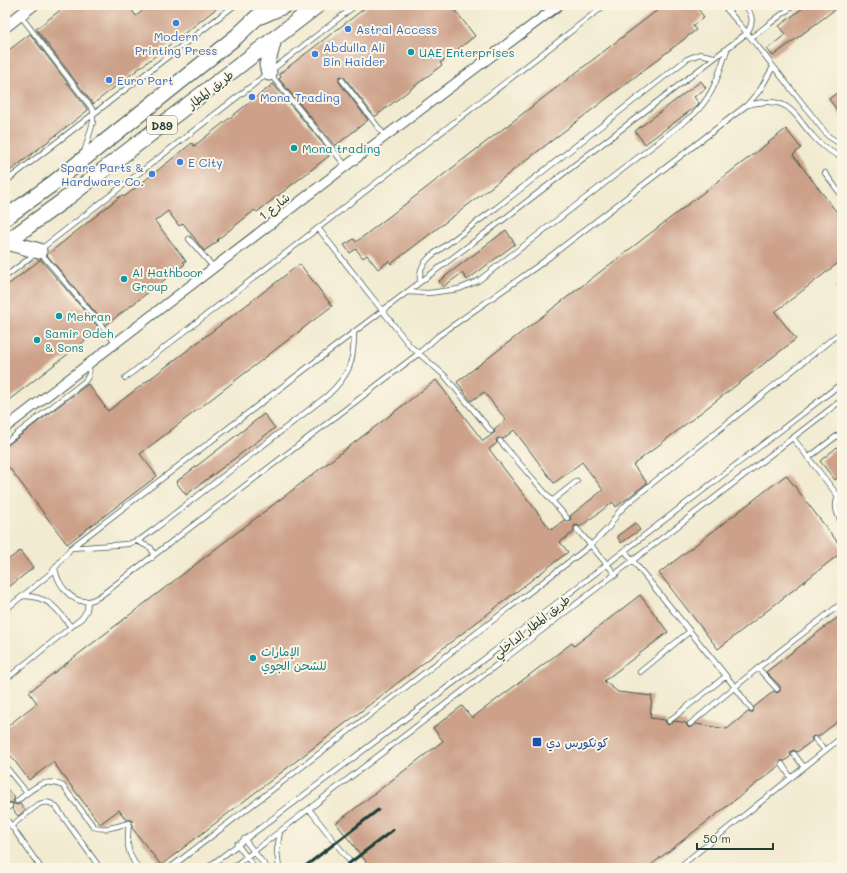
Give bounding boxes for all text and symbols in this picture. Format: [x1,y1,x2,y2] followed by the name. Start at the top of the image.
[171,18,181,28] marker: Modern Printing Press
[356,21,437,37] place label: Astral Access
[343,24,353,34] marker: Astral Access
[135,28,217,58] place label: Modern Printing Press
[323,39,385,69] place label: Abdulla Ali Bin Haider
[419,44,515,60] place label: UAE Enterprises
[406,47,416,57] marker: UAE Enterprises
[310,49,320,59] marker: Abdulla Ali Bin Haider
[183,66,236,113] street label: طريق المطار
[117,72,174,88] place label: Euro Part
[104,75,114,85] marker: Euro Part
[260,89,340,105] place label: Mona Trading
[247,92,257,102] marker: Mona Trading
[147,116,177,134] road number: D89
[302,140,380,156] place label: Mona trading
[289,143,299,153] marker: Mona trading
[188,154,223,170] place label: E City
[175,157,185,167] marker: E City
[61,159,144,189] place label: Spare Parts & Hardware Co.
[147,169,157,179] marker: Spare Parts & Hardware Co.
[255,189,294,225] street label: شارع 1
[132,264,203,294] place label: Al Hathboor Group
[119,274,129,284] marker: Al Hathboor Group
[67,308,111,324] place label: Mehran
[54,311,64,321] marker: Mehran
[45,325,114,355] place label: Samir Odeh & Sons
[32,335,42,345] marker: Samir Odeh & Sons
[489,591,575,664] street label: طريق المطار الداخلي
[261,643,327,675] place label: الإمارات للشحن الجوي
[248,653,258,663] marker: الإمارات للشحن الجوي
[546,734,608,752] place label: كونكورس دي
[531,736,543,748] marker: كونكورس دي
[697,825,773,851] scale bar
[703,830,731,846] text: 50 m

